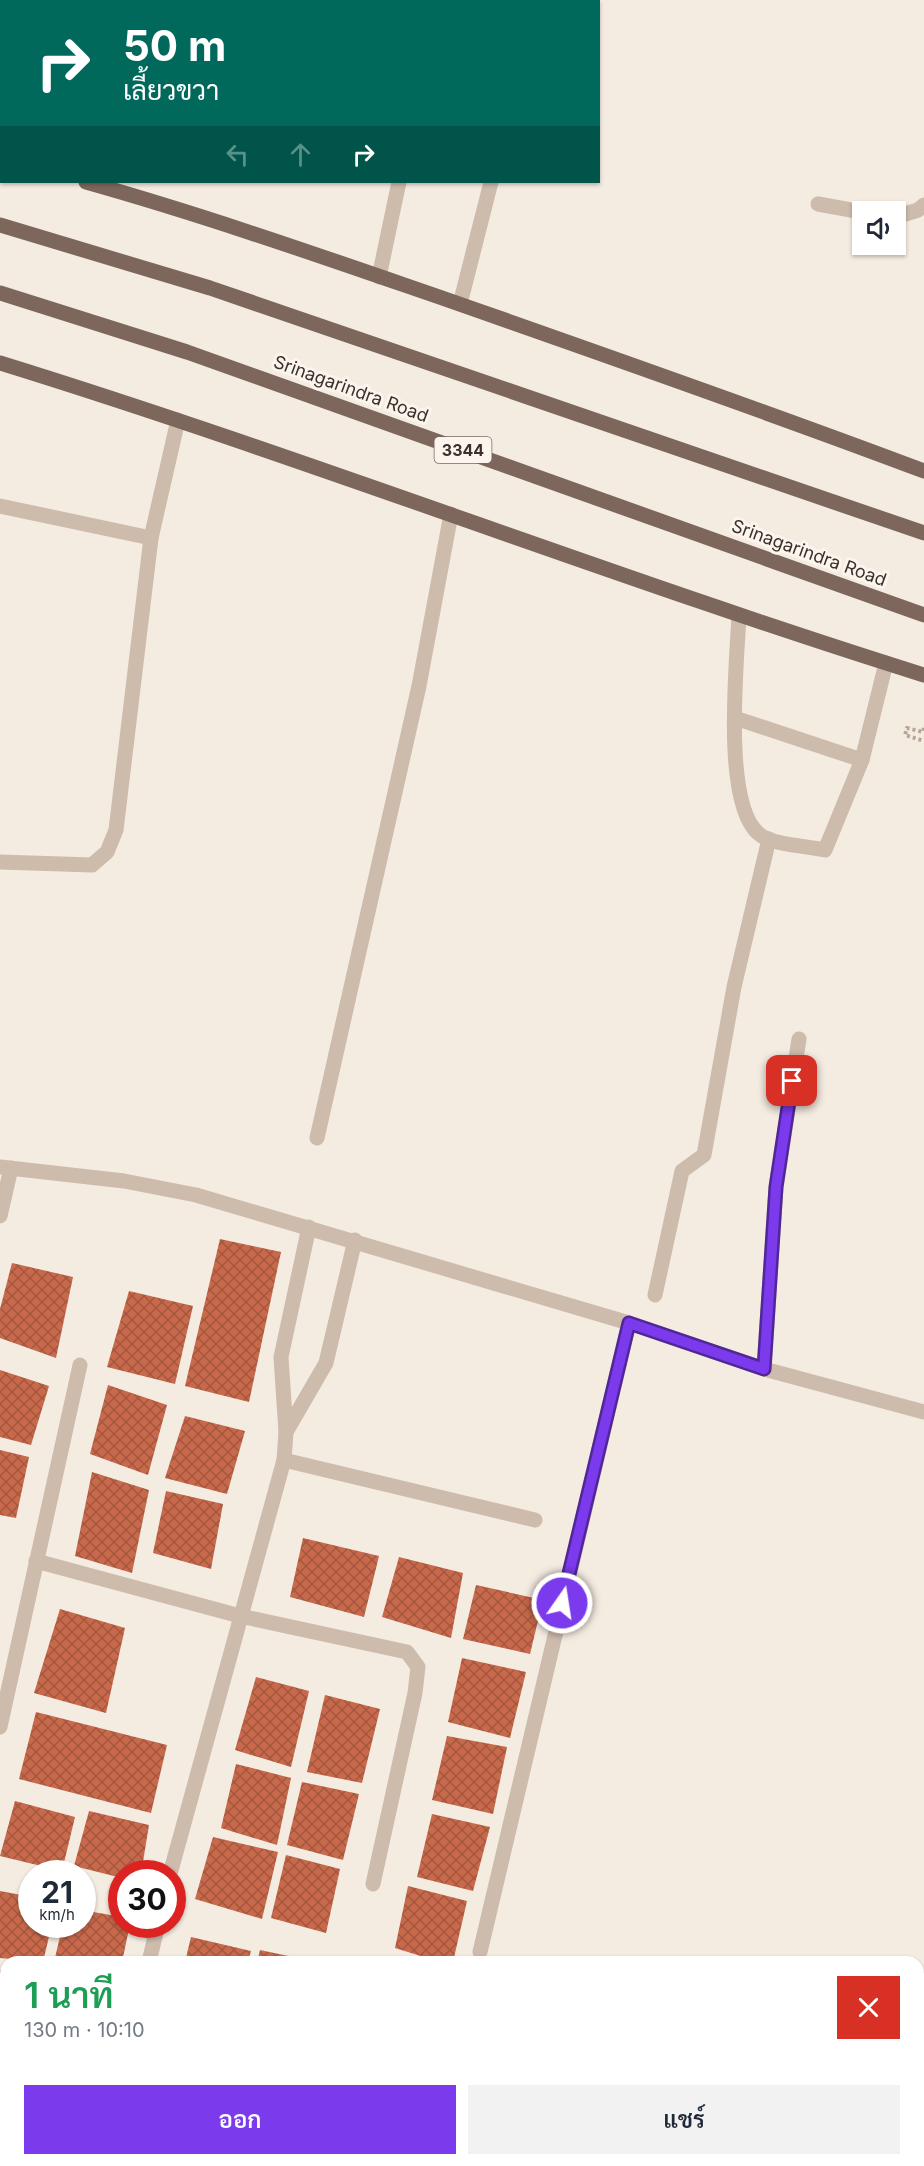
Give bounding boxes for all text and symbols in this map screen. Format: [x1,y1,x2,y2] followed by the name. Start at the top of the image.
[123,20,226,71] text: 50 m
[24,24,102,102] icon: right
[123,74,219,107] text: เลี้ยวขวา
[221,138,254,171] icon: left
[284,138,317,171] icon: ahead
[347,138,380,171] icon: right
[852,201,906,255] map controls
[852,201,906,255] button: sound
[271,351,431,426] street label: Srinagarindra Road
[434,437,492,463] road number: 3344
[729,515,889,590] street label: Srinagarindra Road
[766,1055,817,1106] pin
[775,1064,808,1097] icon: arrive
[530,1571,594,1635] position arrow
[108,1860,186,1938] speed limit sign: 30
[41,1874,73,1910] text: 21
[39,1905,75,1924] text: km/h
[24,1973,114,2017] text: 1 นาที
[837,1976,900,2039] button: close
[24,2018,145,2042] text: 130 m · 10:10
[24,2085,456,2154] button: ออก
[468,2085,900,2154] button: แชร์

